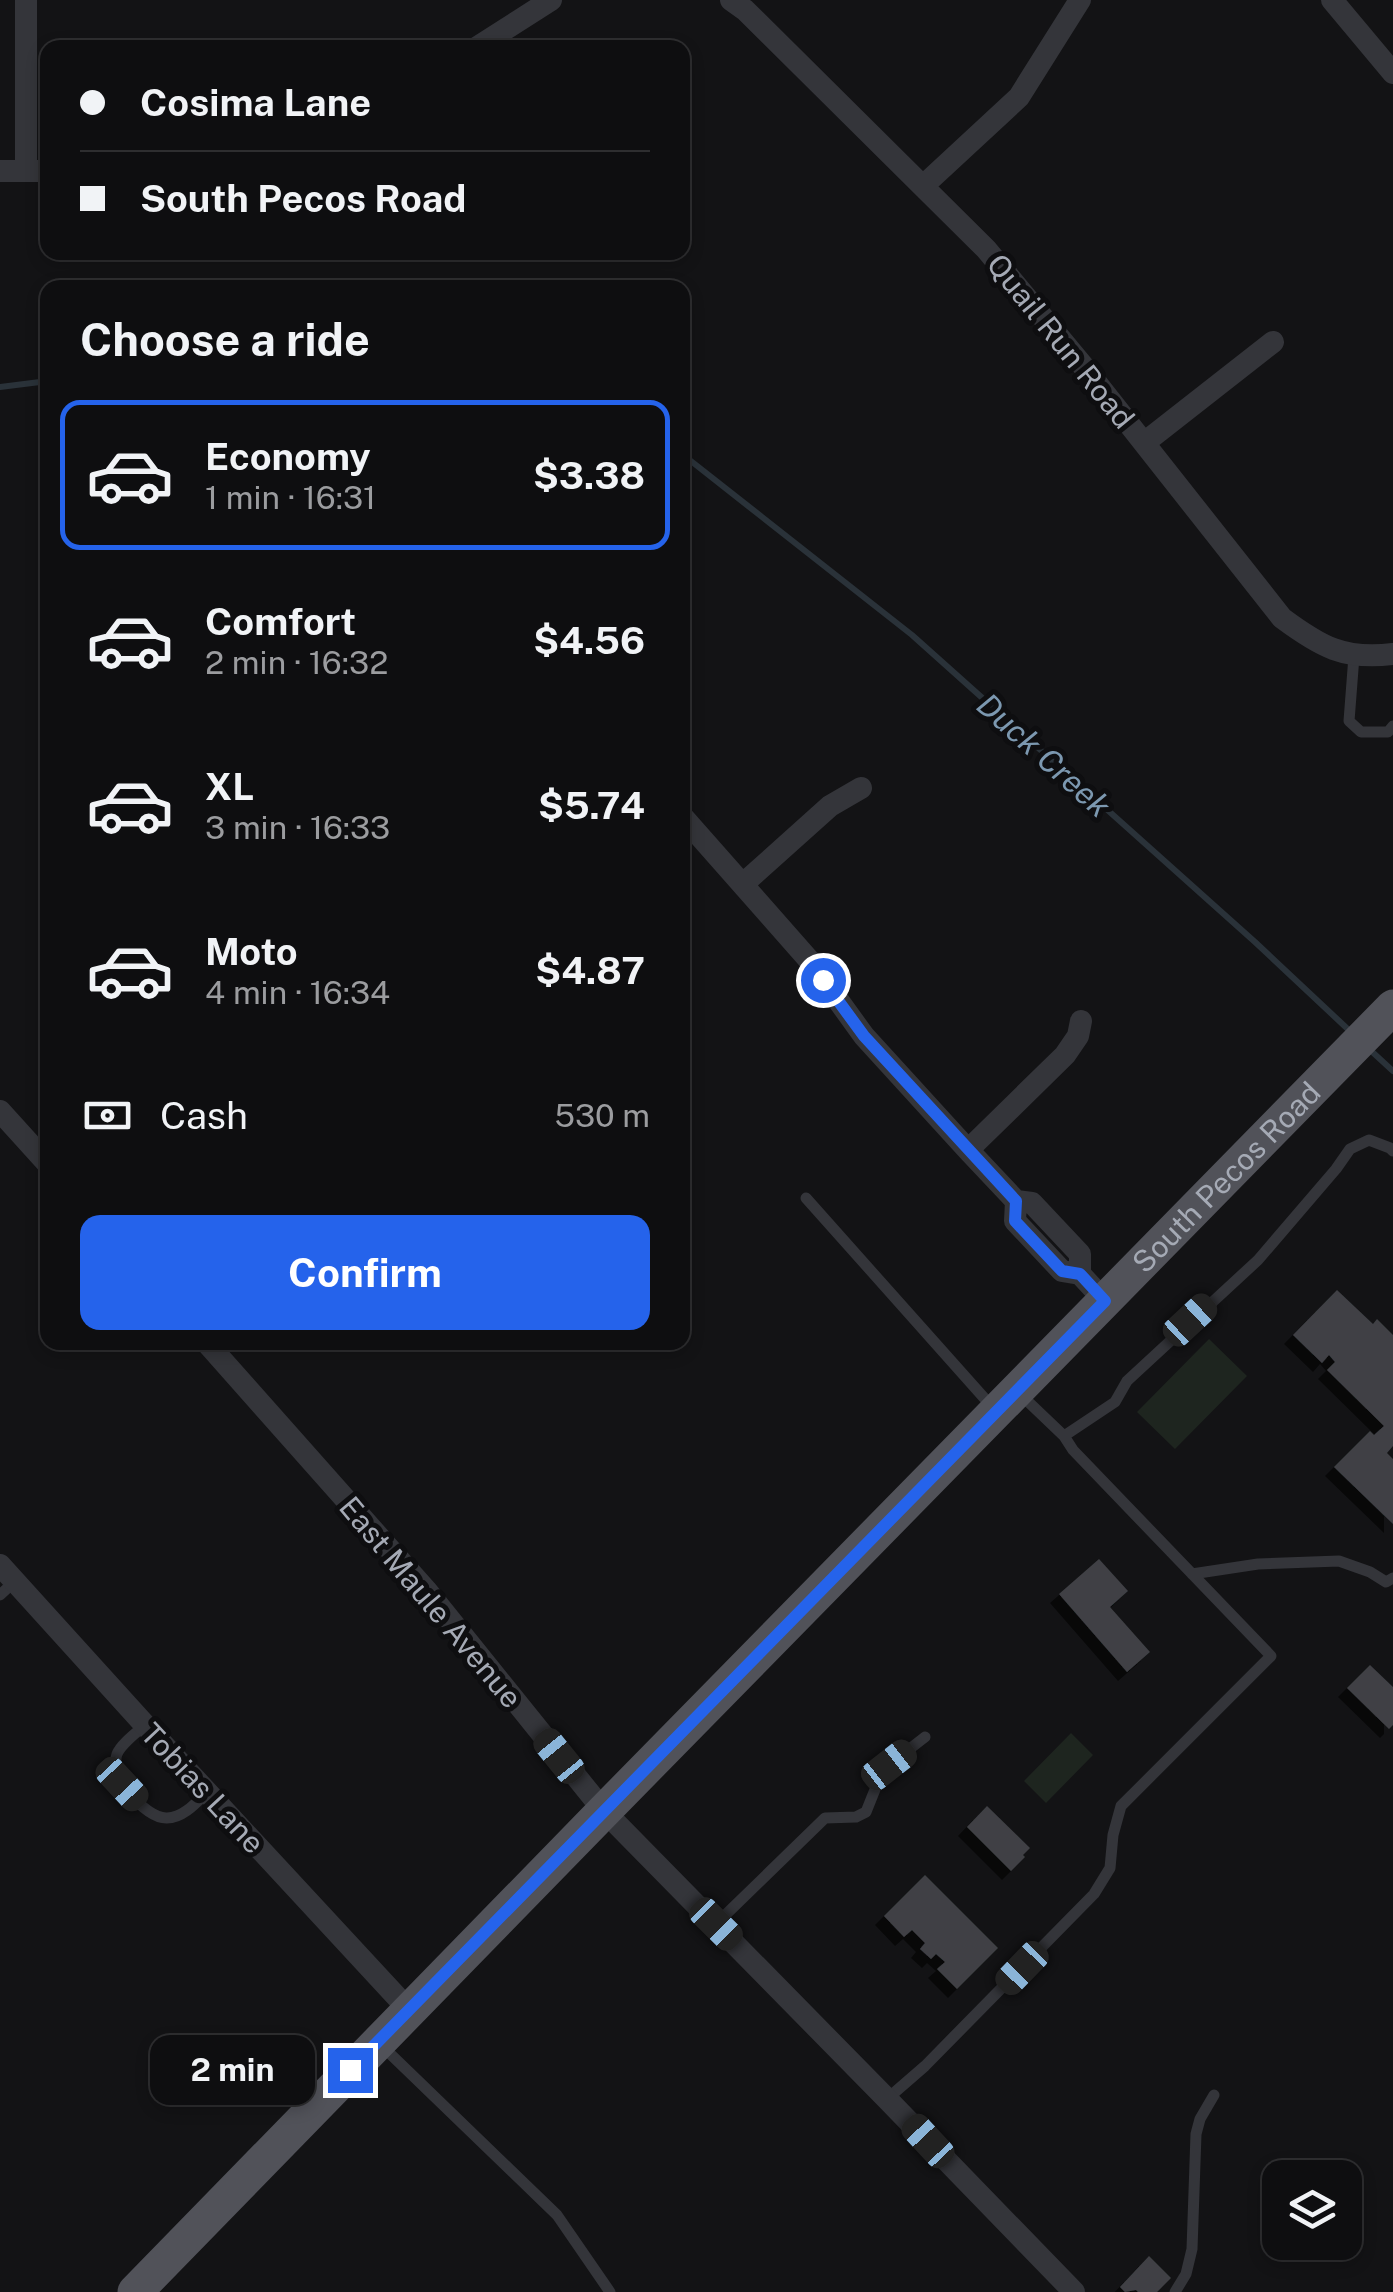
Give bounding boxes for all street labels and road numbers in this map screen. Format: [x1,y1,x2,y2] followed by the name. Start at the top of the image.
[980,247,1142,435] street label: Quail Run Road
[1125,1074,1328,1280] street label: South Pecos Road
[332,1489,530,1715] street label: East Maule Avenue
[134,1716,272,1860] street label: Tobias Lane

